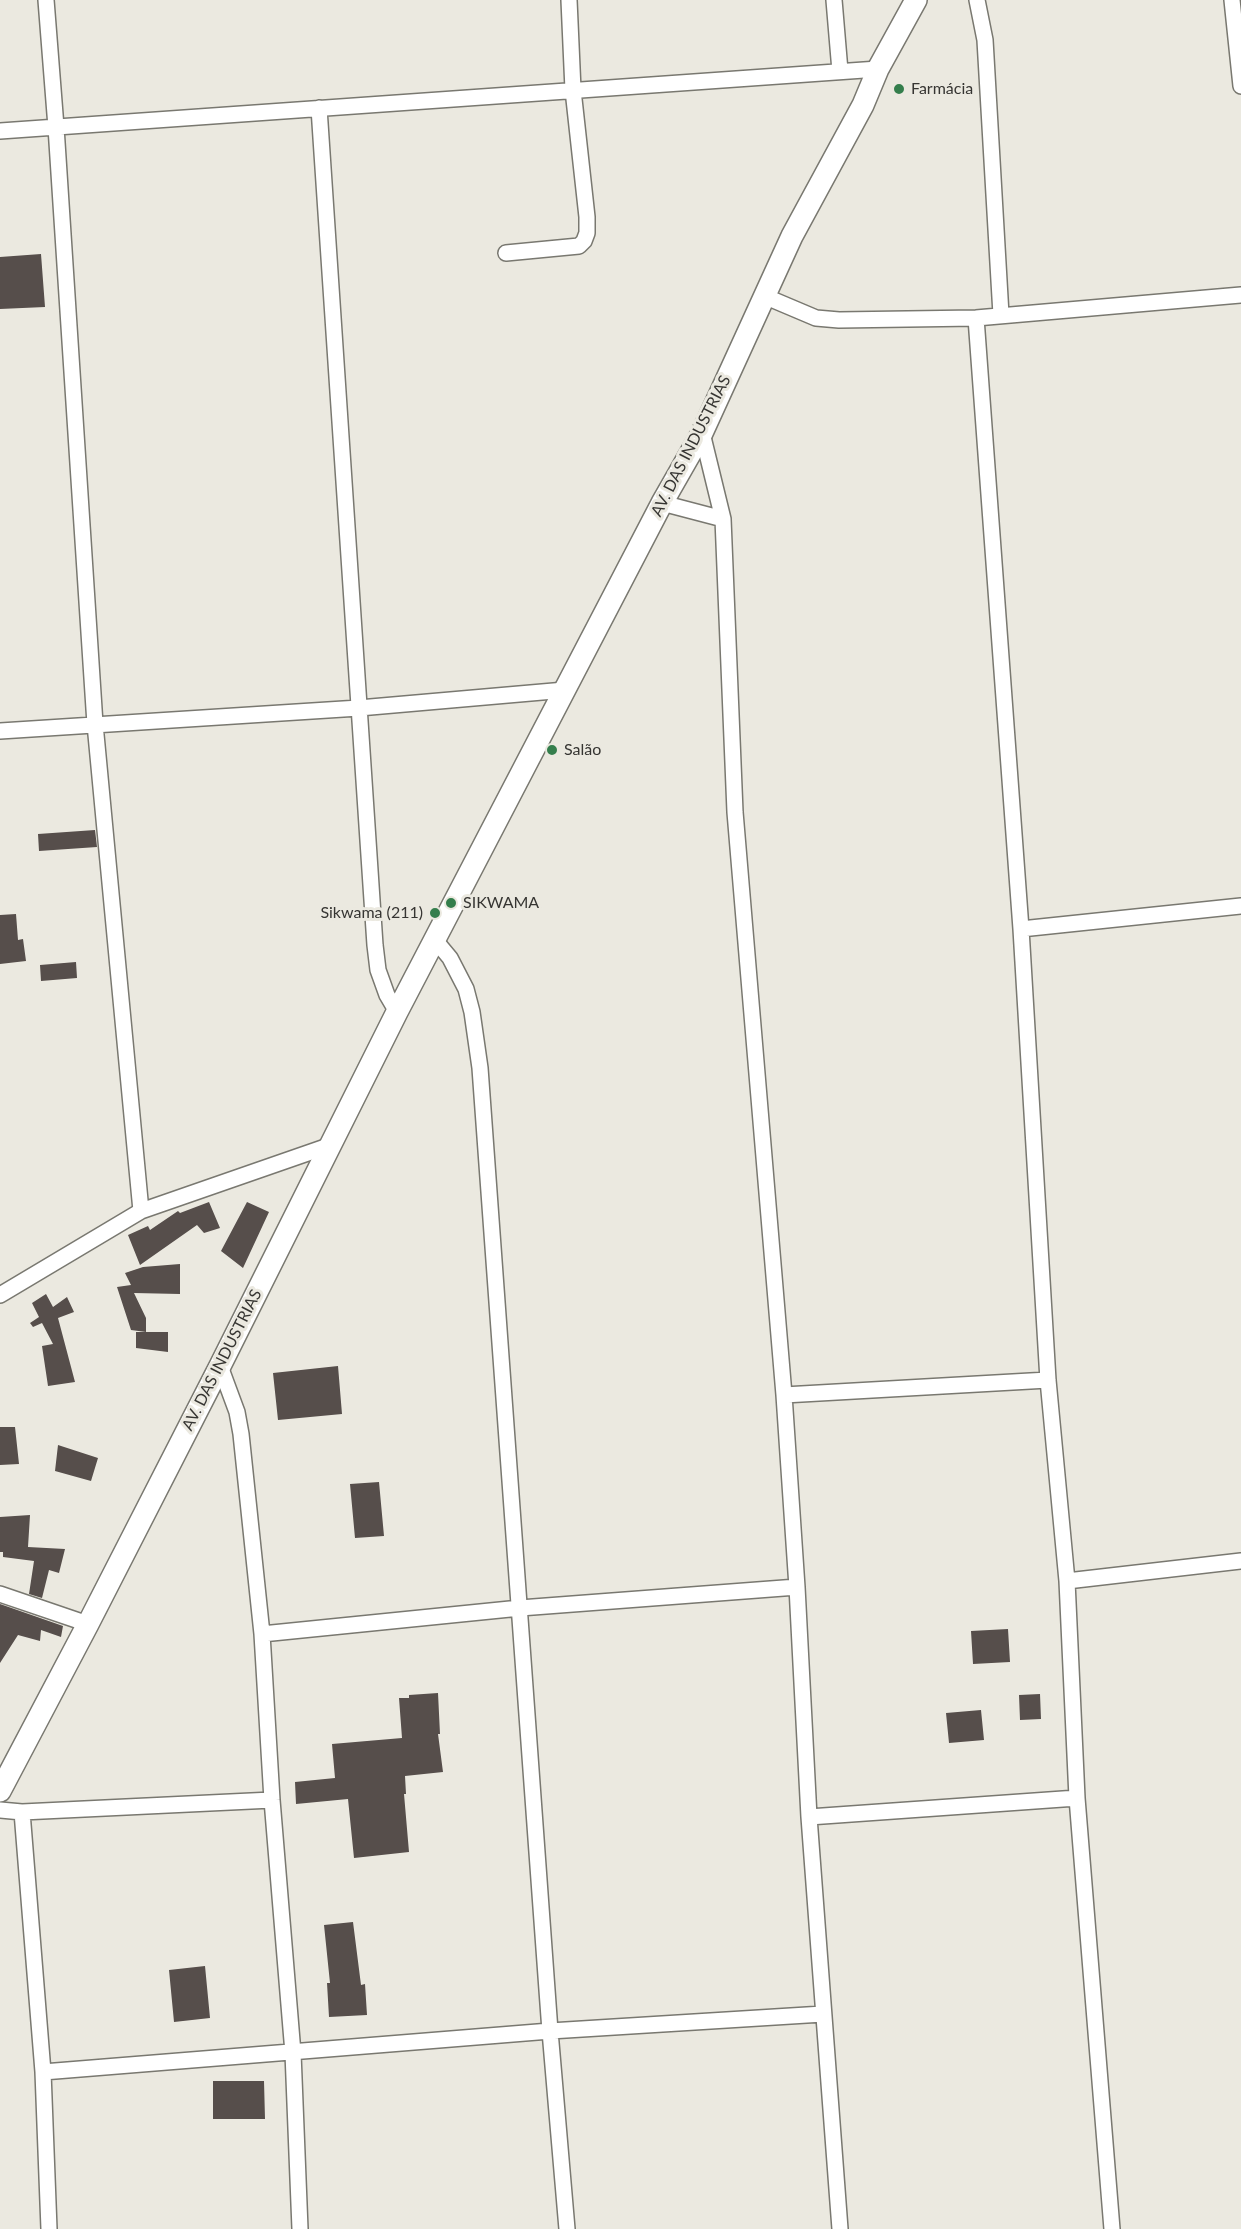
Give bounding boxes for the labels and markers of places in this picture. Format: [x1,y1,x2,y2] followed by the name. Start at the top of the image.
[911,79,973,99] place label: Farmácia
[892,82,906,96] marker: Farmácia
[564,740,601,760] place label: Salão
[545,743,559,757] marker: Salão
[463,893,539,913] place label: SIKWAMA
[444,896,458,910] marker: SIKWAMA
[320,903,423,923] place label: Sikwama (211)
[428,906,442,920] marker: Sikwama (211)

